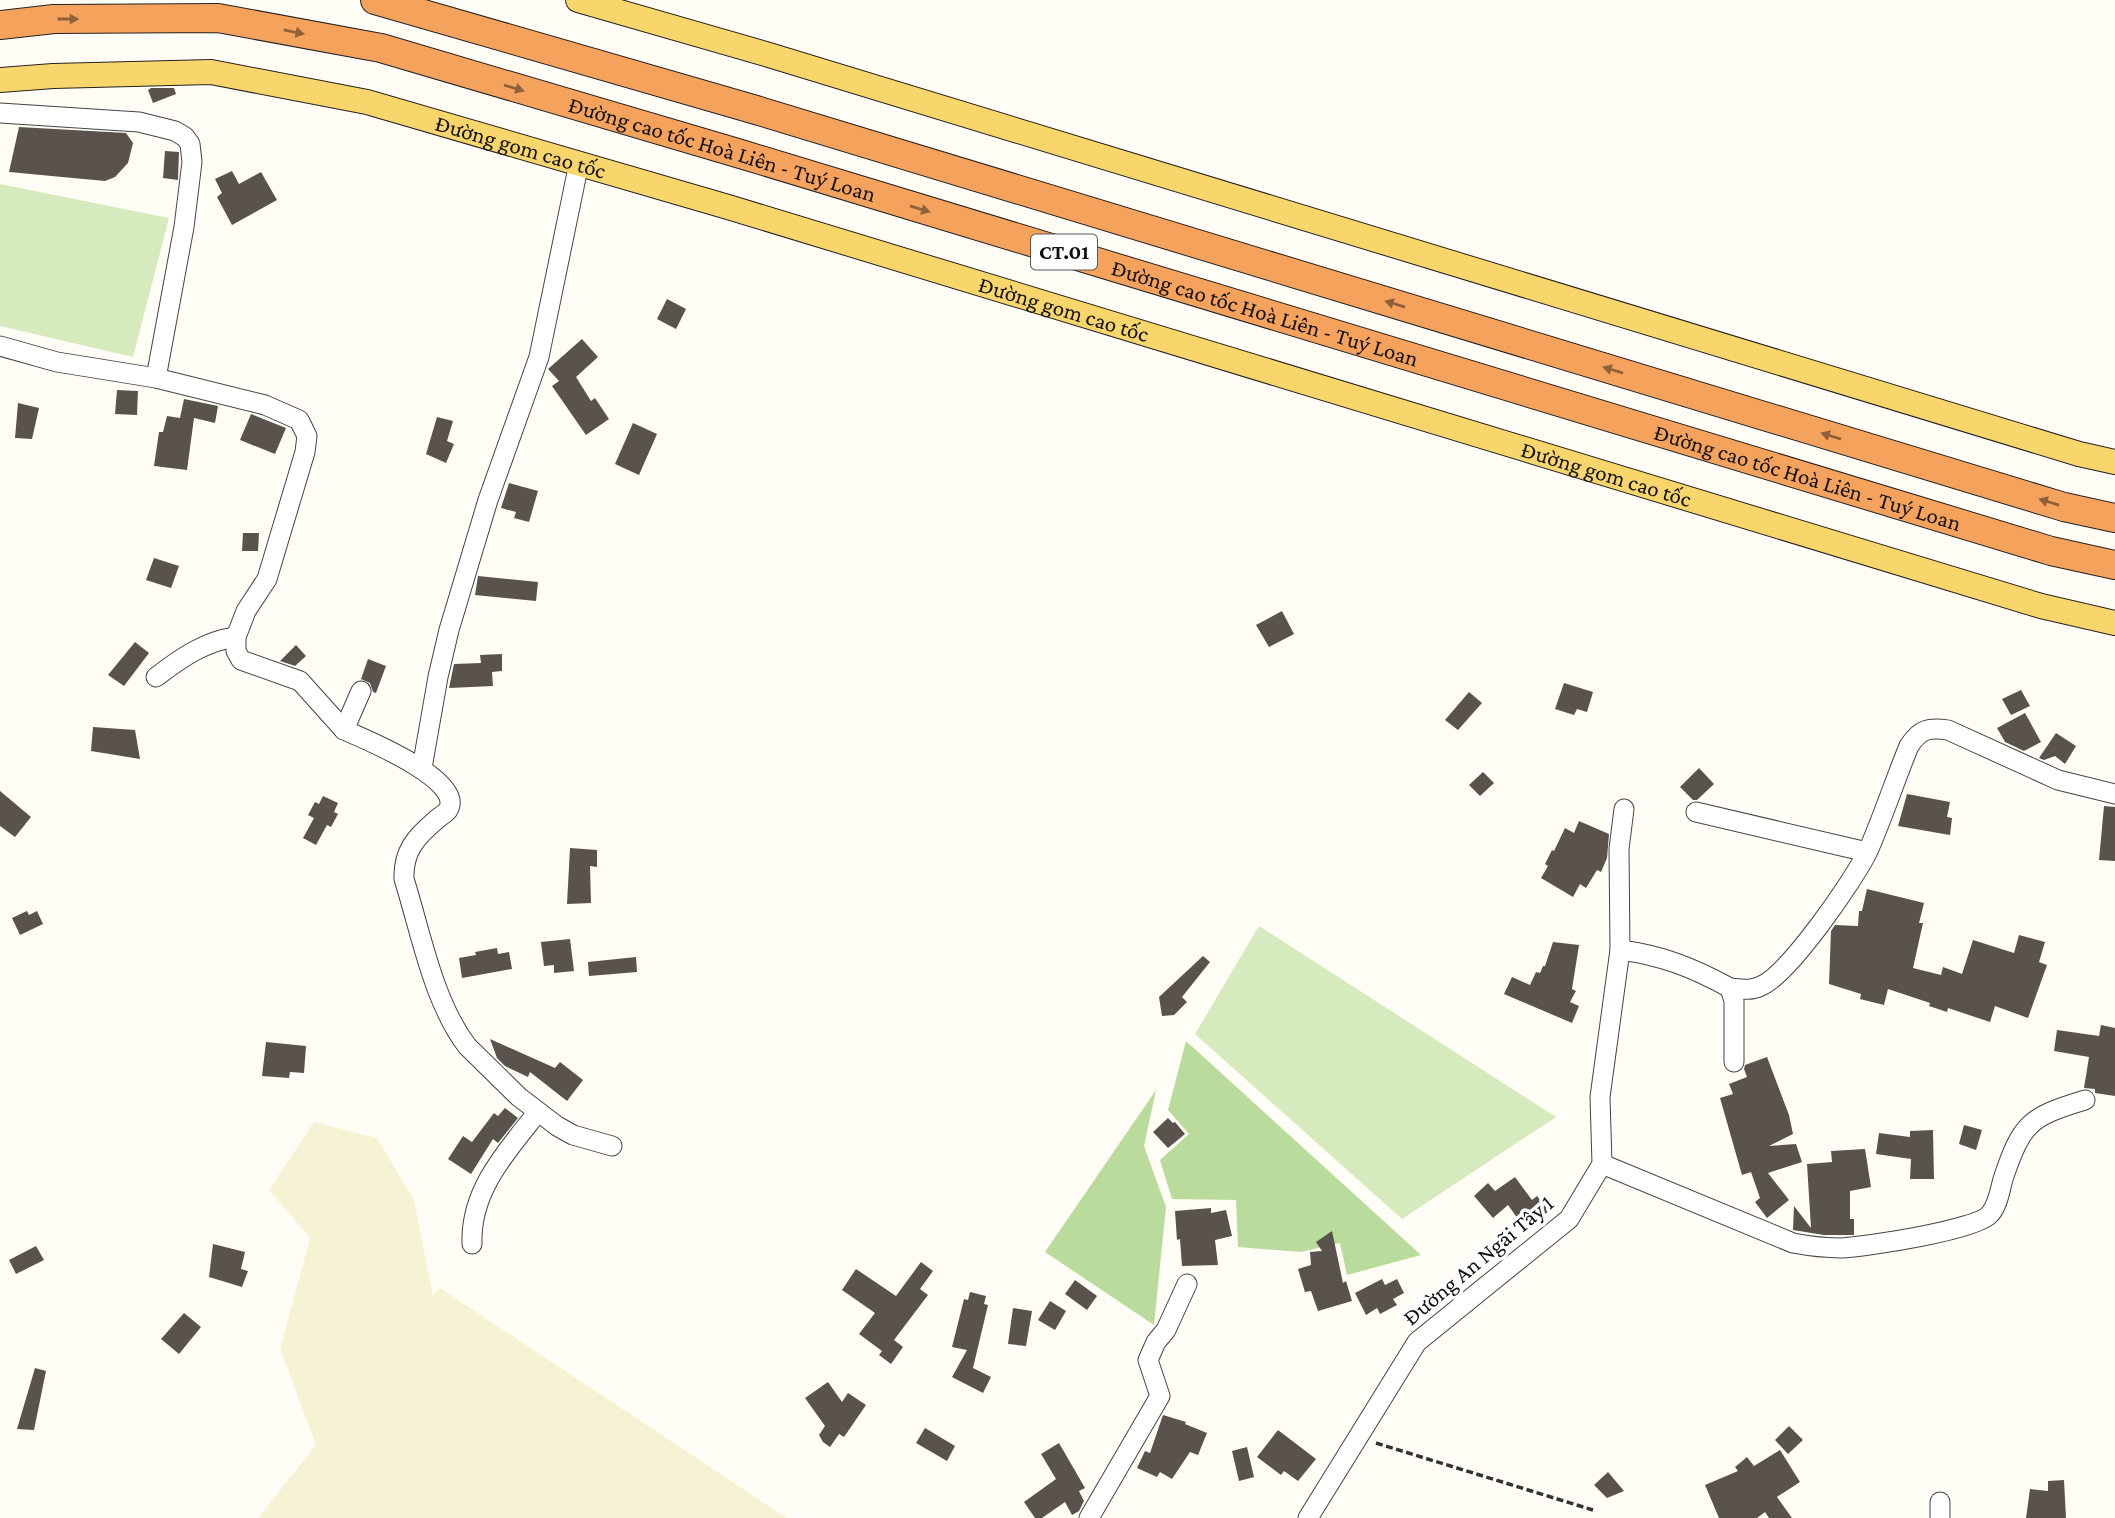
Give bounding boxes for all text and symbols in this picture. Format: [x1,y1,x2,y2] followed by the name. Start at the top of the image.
[57,13,79,25] one-way arrow
[283,27,305,38] one-way arrow
[504,83,525,93] one-way arrow
[566,91,879,207] street label: Đường cao tốc Hoà Liên - Tuý Loan
[432,110,609,184] street label: Đường gom cao tốc
[910,204,931,214] one-way arrow
[1031,234,1097,270] road number: CT.01
[1108,254,1422,372] street label: Đường cao tốc Hoà Liên - Tuý Loan
[976,271,1152,347] street label: Đường gom cao tốc
[1385,299,1406,309] one-way arrow
[1602,365,1623,375] one-way arrow
[1651,419,1964,536] street label: Đường cao tốc Hoà Liên - Tuý Loan
[1820,430,1841,441] one-way arrow
[1518,436,1695,512] street label: Đường gom cao tốc
[2038,496,2059,507] one-way arrow
[1398,1190,1558,1330] street label: Đường An Ngãi Tây 1

